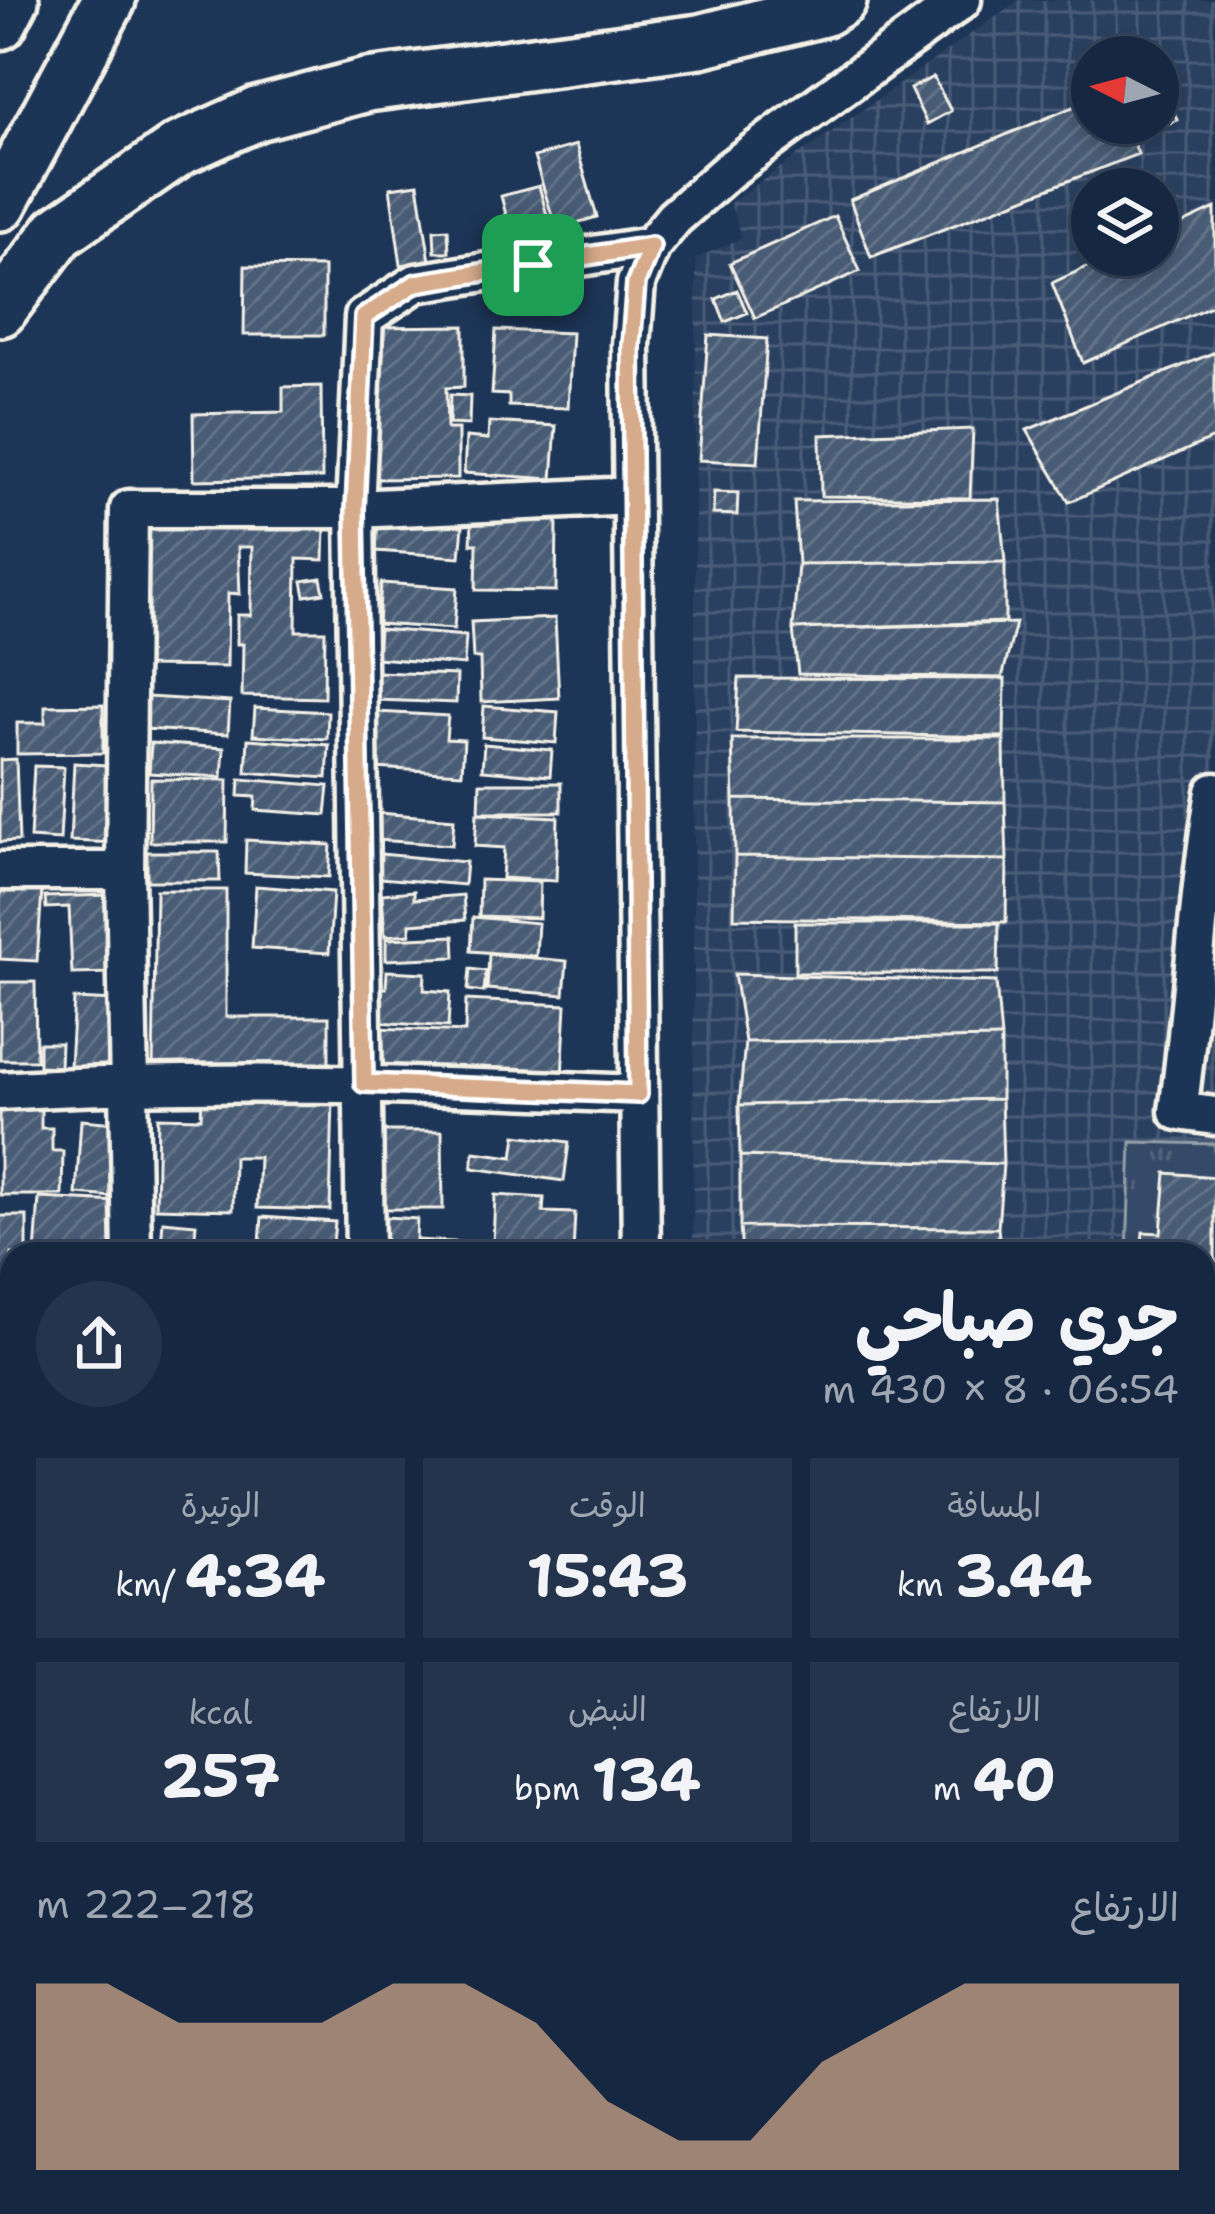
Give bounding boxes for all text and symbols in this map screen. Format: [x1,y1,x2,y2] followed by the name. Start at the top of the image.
[1071,36,1179,144] north arrow
[1071,36,1179,276] map controls
[1071,168,1179,276] button: layers
[482,214,584,316] pin
[500,232,566,298] icon: arrive
[855,1274,1179,1362] text: جري صباحي
[36,1281,162,1407] button: share
[822,1363,1179,1415] text: 06:54 · 8 × 430 m
[181,1483,260,1528] text: الوتيرة
[569,1483,646,1528] text: الوقت
[948,1483,1041,1528] text: المسافة
[185,1535,326,1615] text: 4:34
[527,1535,688,1615] text: 15:43
[955,1535,1092,1615] text: 3.44
[115,1562,185,1607] text: /km
[897,1562,955,1607] text: km
[568,1687,647,1732] text: النبض
[948,1687,1041,1732] text: الارتفاع
[188,1690,253,1735] text: kcal
[160,1735,281,1815] text: 257
[592,1739,701,1819] text: 134
[972,1739,1056,1819] text: 40
[514,1766,592,1811] text: bpm
[933,1766,972,1811] text: m
[36,1878,257,1930] text: 218–222 m
[1070,1881,1179,1933] text: الارتفاع

